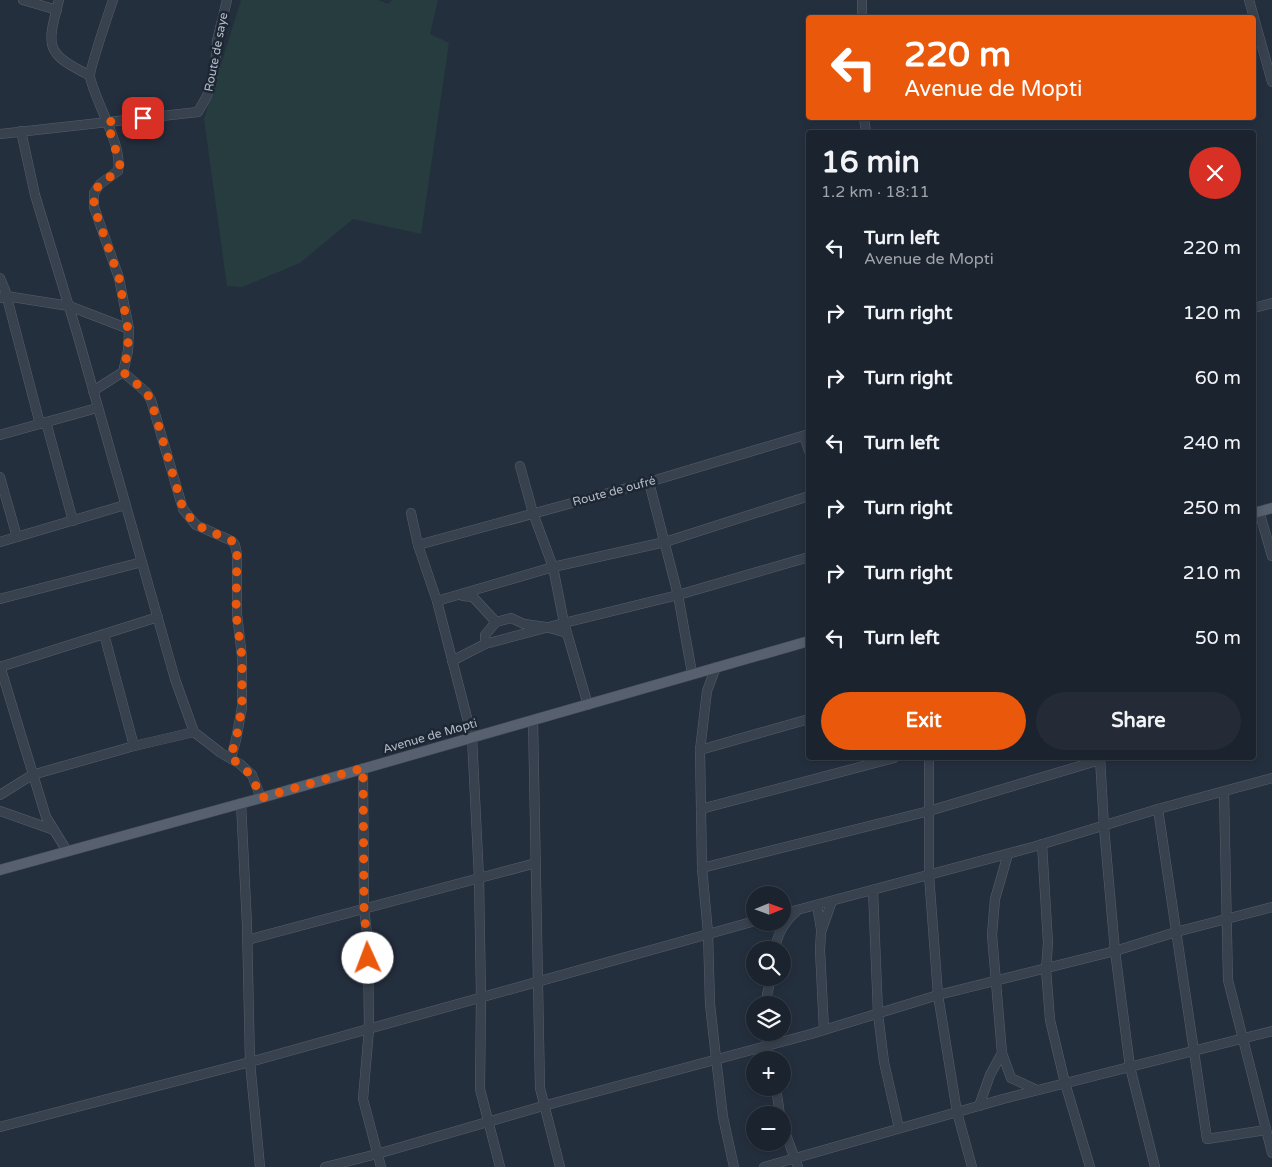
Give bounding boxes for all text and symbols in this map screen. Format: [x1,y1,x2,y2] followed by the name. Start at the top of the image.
[201,11,231,93] street label: Route de saye
[904,34,1011,76] text: 220 m
[821,35,886,100] icon: left
[904,76,1083,102] text: Avenue de Mopti
[122,97,164,139] pin
[129,104,157,132] icon: arrive
[821,144,920,181] text: 16 min
[1189,147,1241,199] button: close
[821,182,930,202] text: 1.2 km · 18:11
[864,227,940,249] text: Turn left
[821,234,849,262] icon: left
[1183,237,1241,259] text: 220 m
[864,249,994,269] text: Avenue de Mopti
[821,299,849,327] icon: right
[864,302,952,324] text: Turn right
[1183,302,1241,324] text: 120 m
[821,364,849,392] icon: right
[864,367,952,389] text: Turn right
[1195,367,1241,389] text: 60 m
[821,429,849,457] icon: left
[864,432,940,454] text: Turn left
[1183,432,1241,454] text: 240 m
[571,473,657,509] street label: Route de oufré
[821,494,849,522] icon: right
[864,497,952,519] text: Turn right
[1183,497,1241,519] text: 250 m
[821,559,849,587] icon: right
[864,562,952,584] text: Turn right
[1183,562,1241,584] text: 210 m
[821,624,849,652] icon: left
[864,627,940,649] text: Turn left
[1195,627,1241,649] text: 50 m
[821,692,1026,750] button: Exit
[1036,692,1241,750] button: Share
[381,716,479,756] street label: Avenue de Mopti
[746,886,791,931] north arrow
[746,886,791,1151] map controls
[341,931,393,983] position arrow
[746,941,791,986] button: search
[746,996,791,1041] button: layers
[746,1051,791,1096] button: +
[746,1106,791,1151] button: −

